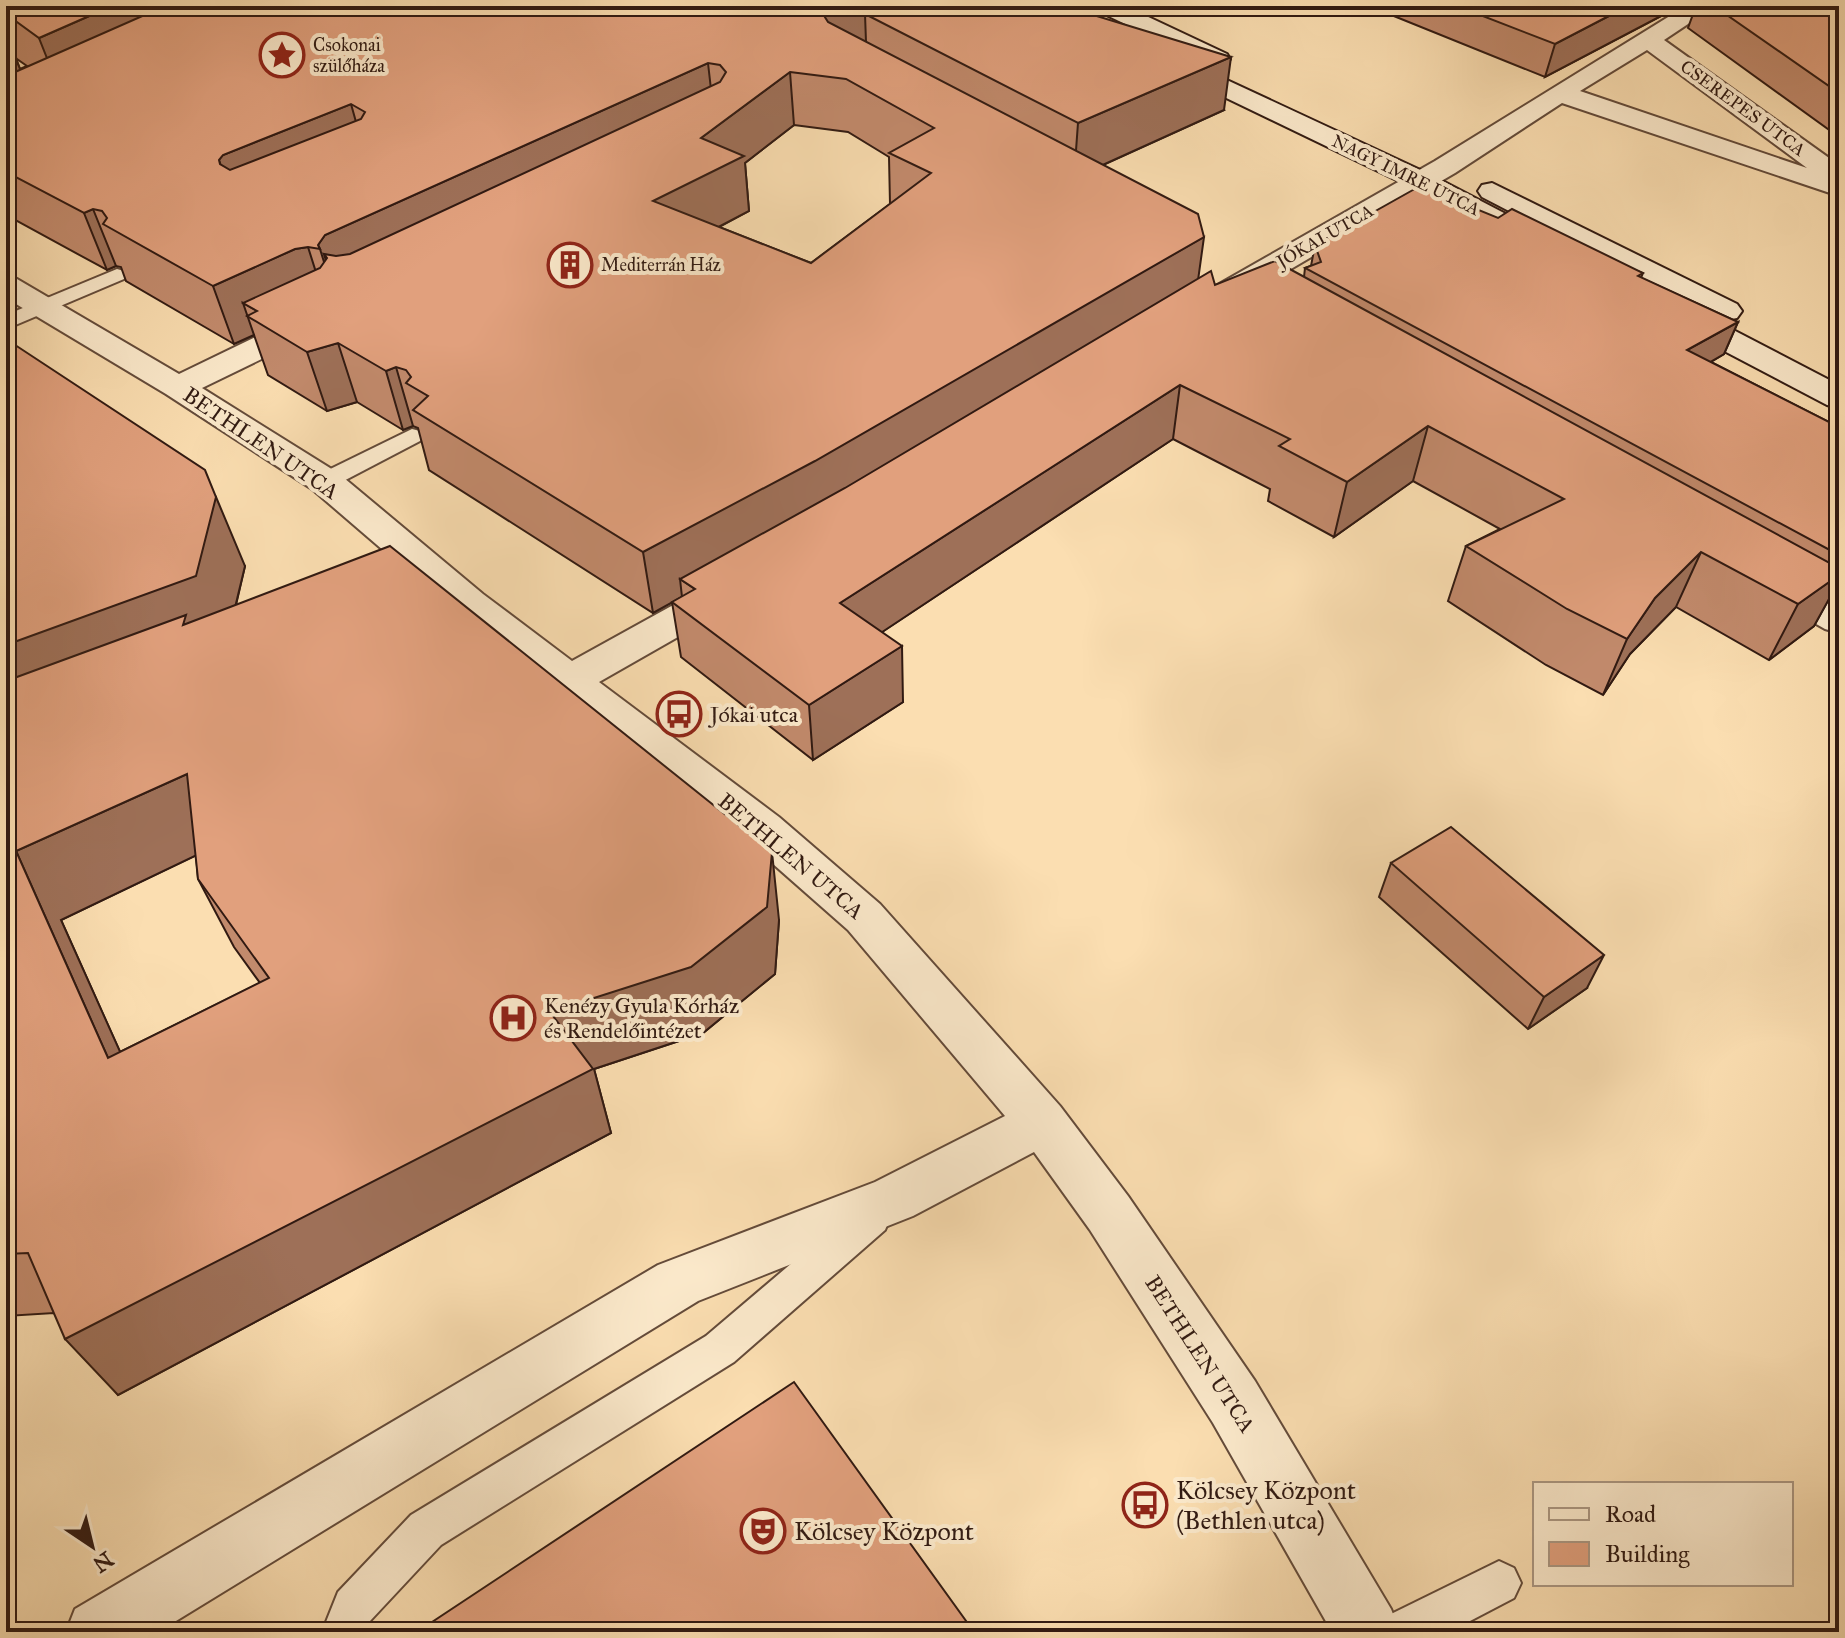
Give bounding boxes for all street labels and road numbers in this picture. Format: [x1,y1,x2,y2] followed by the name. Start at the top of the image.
[1676,55,1810,161] street label: CSEREPES UTCA
[1328,130,1484,220] street label: NAGY IMRE UTCA
[1270,198,1378,274] street label: JÓKAI UTCA
[178,381,344,505] street label: BETHLEN UTCA
[713,787,869,925] street label: BETHLEN UTCA
[1139,1270,1261,1438] street label: BETHLEN UTCA

